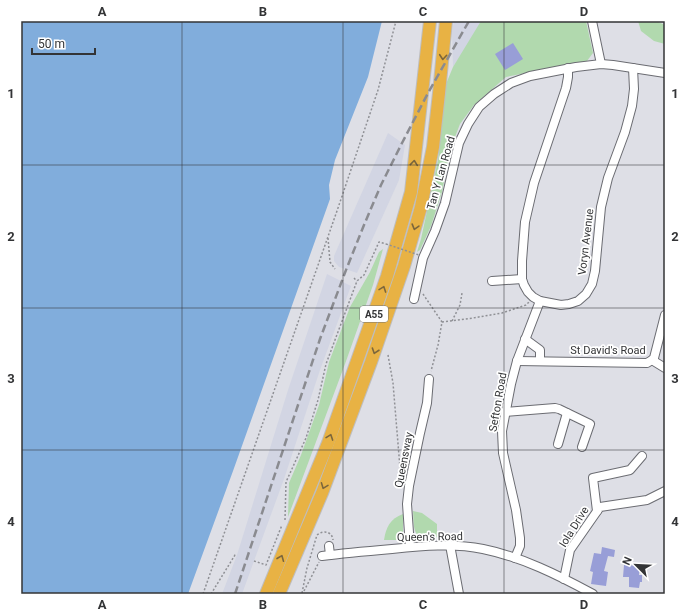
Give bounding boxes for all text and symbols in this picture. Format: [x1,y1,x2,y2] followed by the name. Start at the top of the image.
[98,4,107,19] text: A
[259,4,267,19] text: B
[419,4,428,19] text: C
[580,4,588,19] text: D
[32,30,95,56] scale bar
[38,37,65,51] text: 50 m
[438,54,447,60] one-way arrow
[7,86,15,101] text: 1
[671,86,679,101] text: 1
[424,135,458,211] street label: Tan Y Lan Road
[409,160,418,166] one-way arrow
[575,208,597,276] street label: Voryn Avenue
[411,224,420,231] one-way arrow
[7,229,15,244] text: 2
[671,229,679,244] text: 2
[378,285,387,292] one-way arrow
[360,306,388,322] road number: A55
[570,344,646,357] street label: St David's Road
[371,347,380,354] one-way arrow
[7,371,15,386] text: 3
[486,371,510,433] street label: Sefton Road
[671,371,679,386] text: 3
[392,430,416,489] street label: Queensway
[325,434,333,441] one-way arrow
[321,482,329,489] one-way arrow
[556,504,592,550] street label: Iola Drive
[7,514,15,529] text: 4
[671,514,679,529] text: 4
[397,530,463,544] street label: Queen's Road
[616,545,656,585] north arrow
[276,554,284,562] one-way arrow
[620,555,635,567] text: N
[98,597,107,612] text: A
[259,597,267,612] text: B
[419,597,428,612] text: C
[580,597,588,612] text: D

